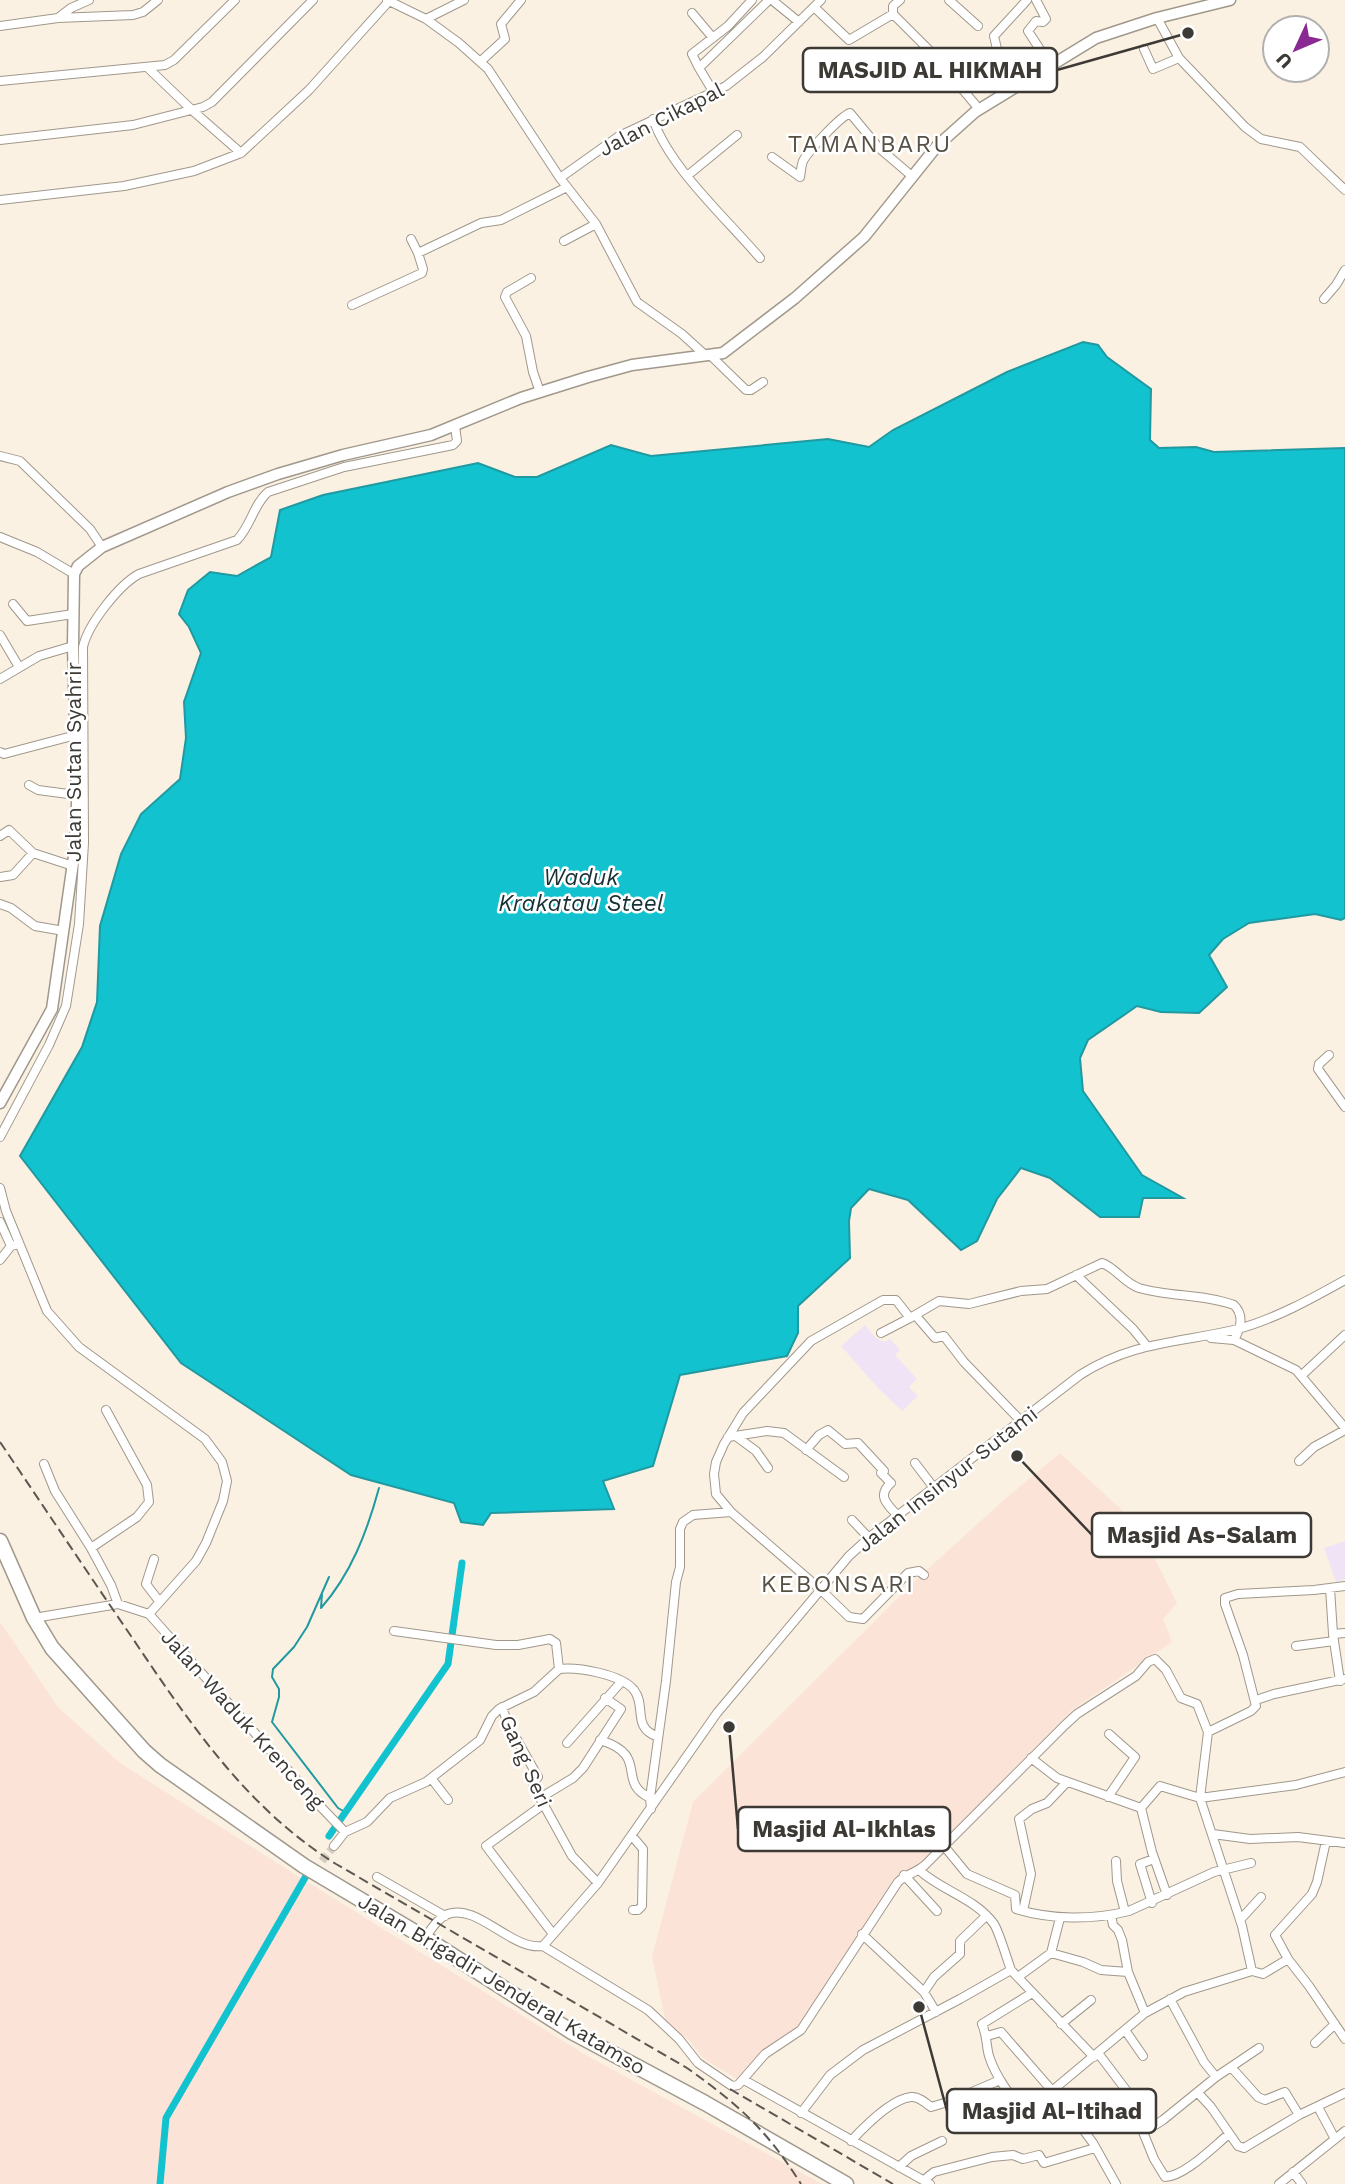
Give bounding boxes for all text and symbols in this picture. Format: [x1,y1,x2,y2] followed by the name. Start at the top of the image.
[1261,14,1331,84] north arrow
[803,48,1057,92] callout: MASJID AL HIKMAH
[1271,48,1297,73] text: U
[818,57,1042,84] text: MASJID AL HIKMAH
[594,77,728,161] street label: Jalan Cikapal
[788,130,952,158] district label: TAMANBARU
[61,662,86,862] street label: Jalan Sutan Syahrir
[498,864,664,917] water label: Waduk Krakatau Steel
[852,1401,1042,1557] street label: Jalan Insinyur Sutami
[1092,1513,1311,1557] callout: Masjid As-Salam
[1107,1522,1297,1549] text: Masjid As-Salam
[761,1570,915,1598] district label: KEBONSARI
[156,1624,331,1814] street label: Jalan Waduk Krenceng
[495,1711,557,1811] street label: Gang Seri
[738,1807,950,1851] callout: Masjid Al-Ikhlas
[752,1816,936,1843] text: Masjid Al-Ikhlas
[354,1888,650,2080] street label: Jalan Brigadir Jenderal Katamso
[947,2089,1156,2133] callout: Masjid Al-Itihad
[962,2098,1142,2125] text: Masjid Al-Itihad

